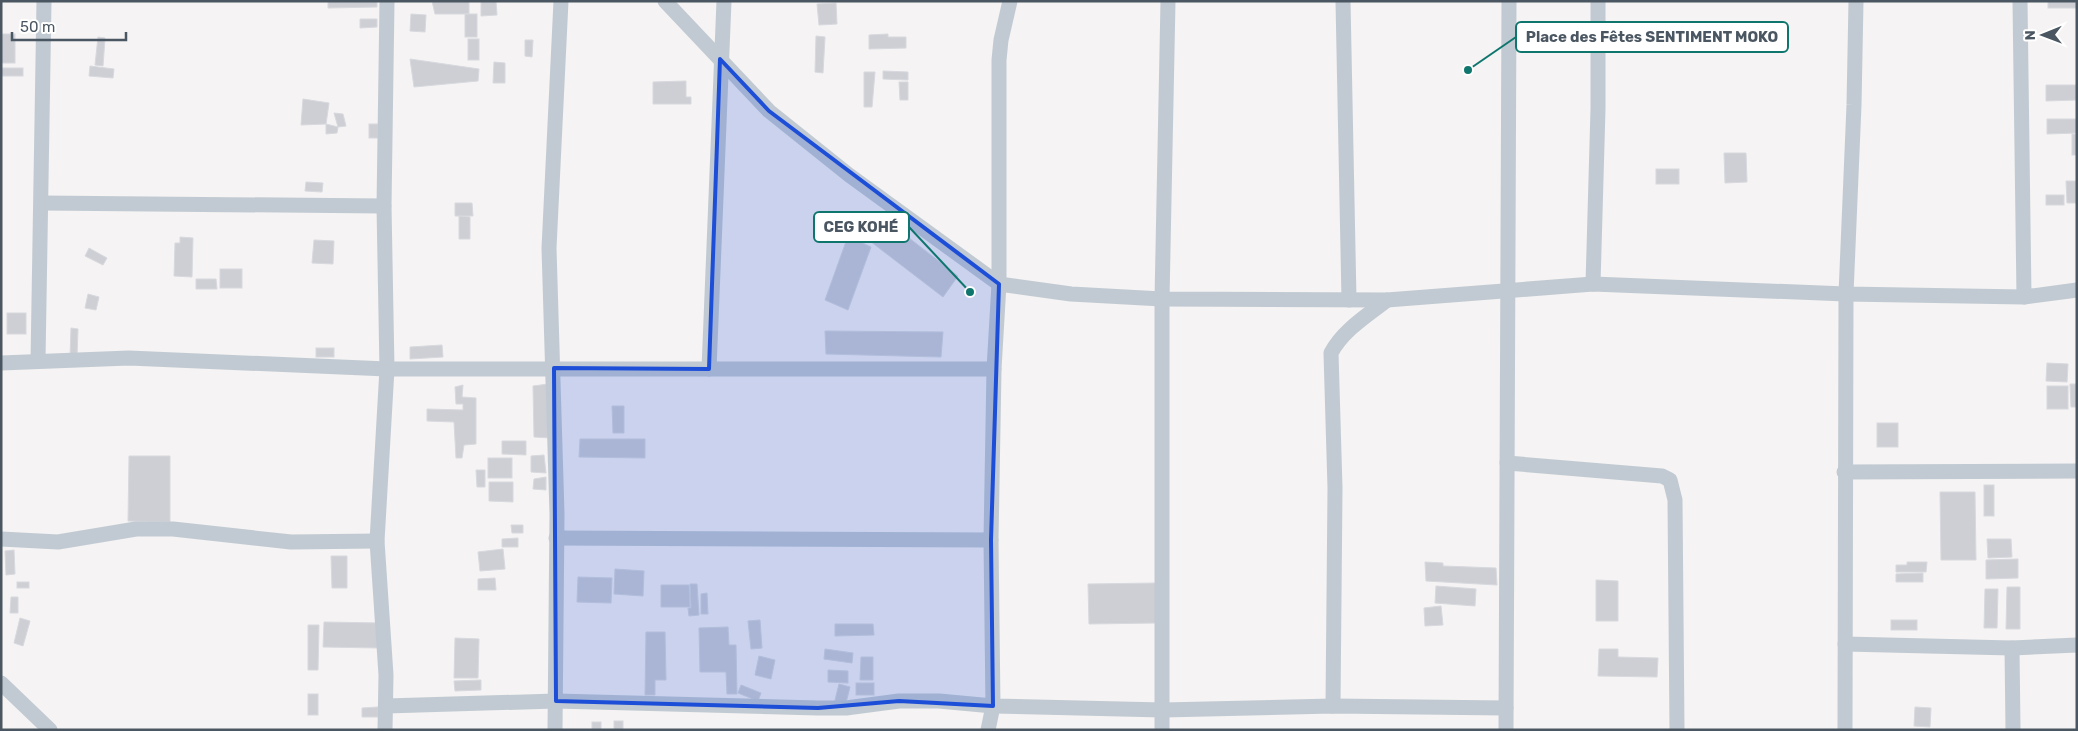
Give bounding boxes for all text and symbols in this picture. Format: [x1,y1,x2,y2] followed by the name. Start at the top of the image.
[12,10,126,42] scale bar
[2018,10,2068,60] north arrow
[20,18,55,36] text: 50 m
[1516,22,1788,52] callout: Place des Fêtes SENTIMENT MOKO
[1526,28,1778,46] text: Place des Fêtes SENTIMENT MOKO
[2022,30,2039,40] text: N
[814,212,909,242] callout: CEG KOHÉ
[824,218,898,236] text: CEG KOHÉ

